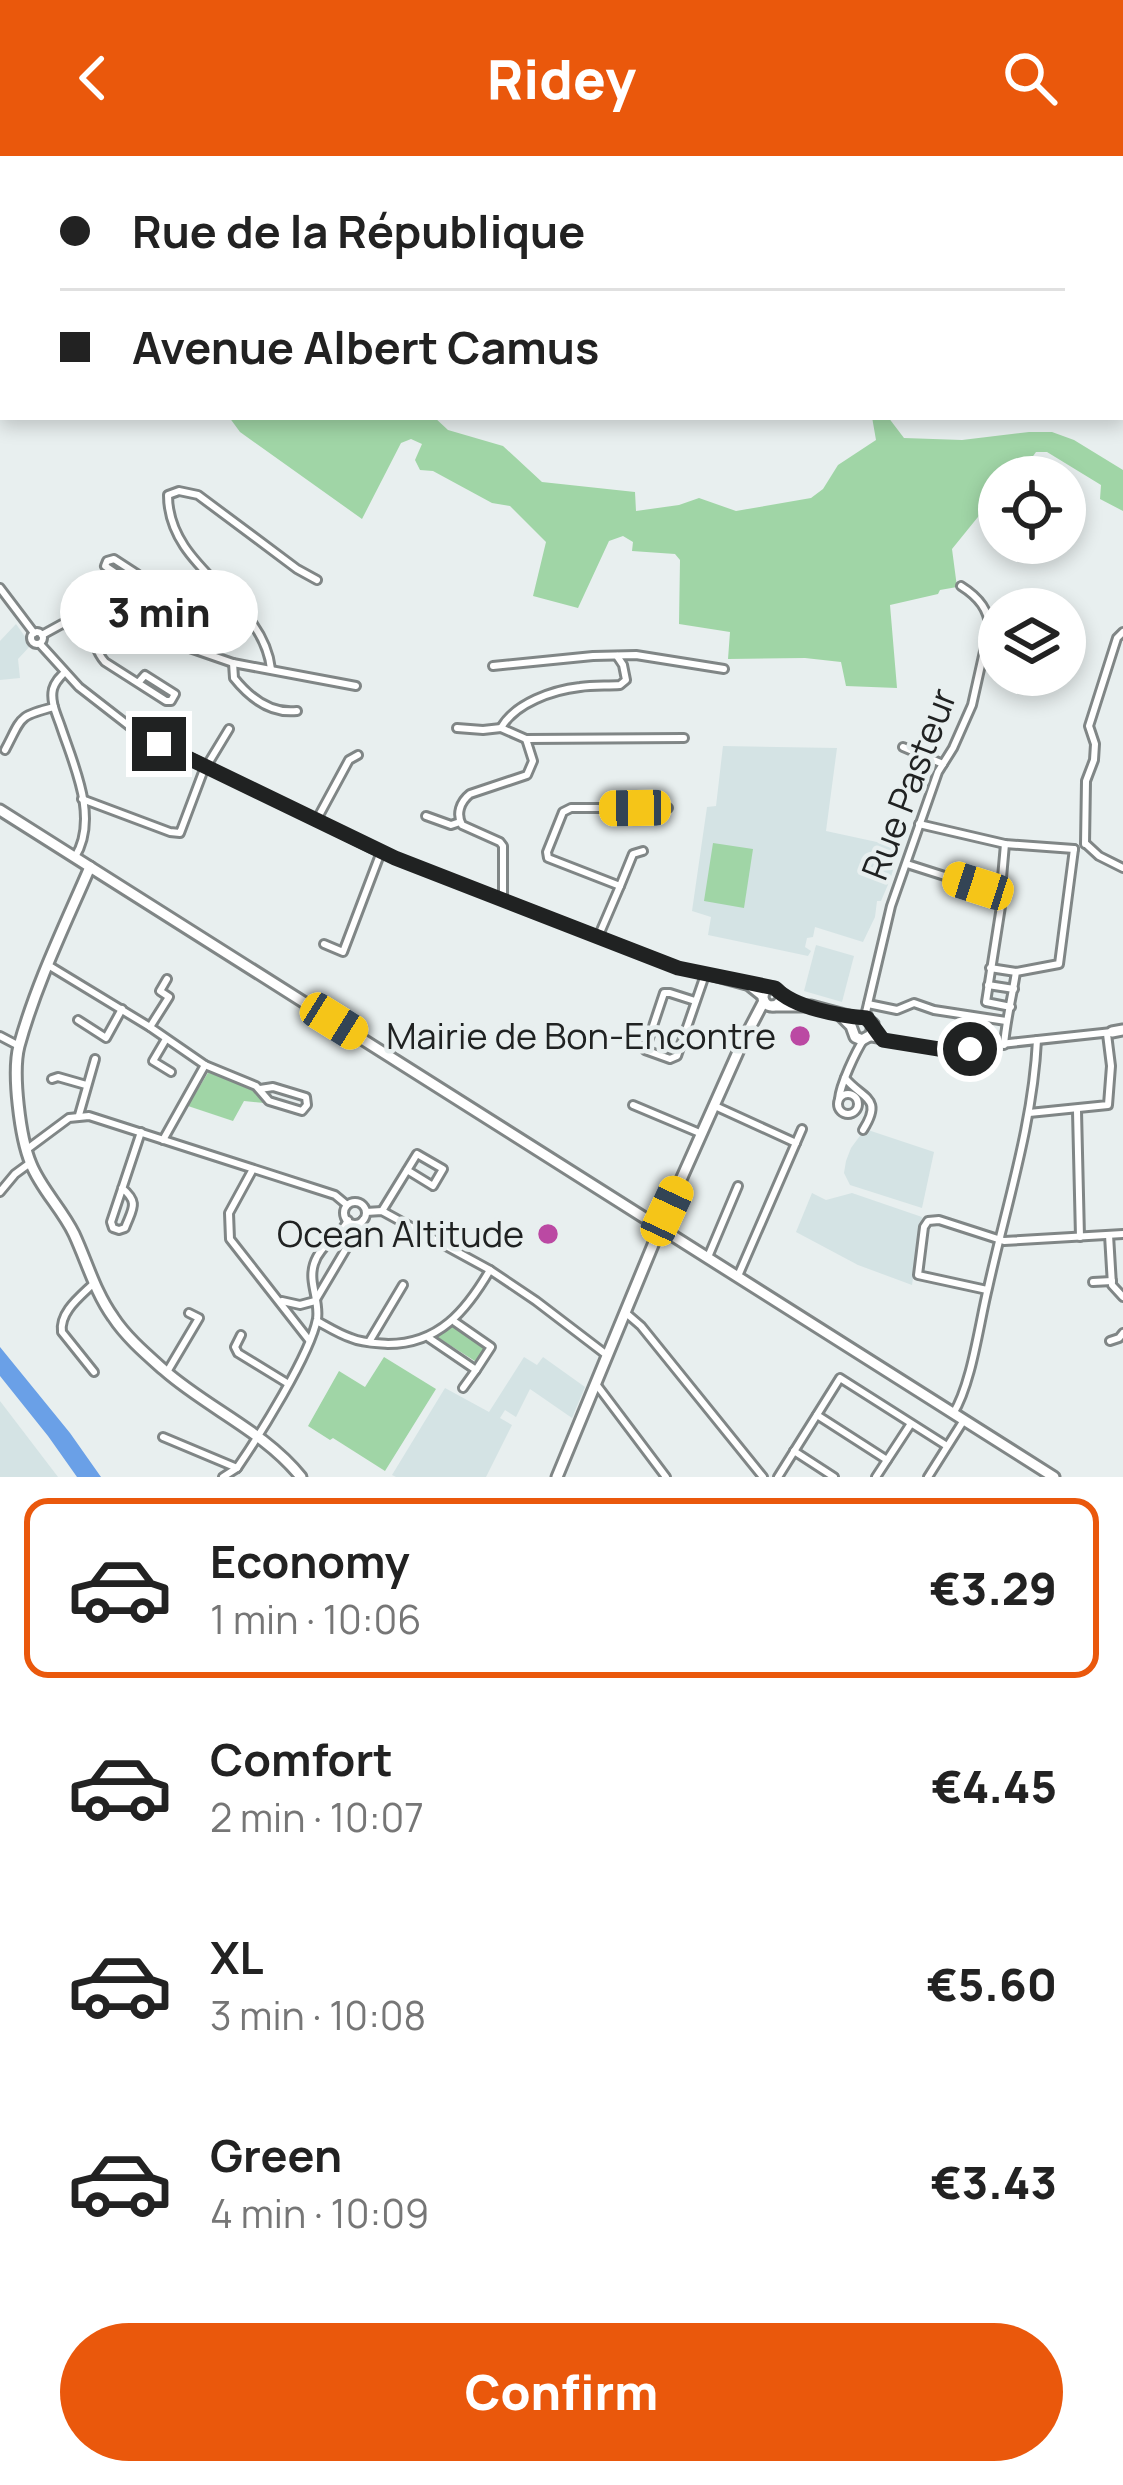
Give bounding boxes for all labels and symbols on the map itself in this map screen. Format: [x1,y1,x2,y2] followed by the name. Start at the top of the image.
[60,570,258,654] callout: 3 min
[850,681,967,887] street label: Rue Pasteur
[132,717,186,771] route end
[599,789,671,827] car
[938,858,1018,914] car
[294,987,374,1055] car
[386,1011,776,1060] place label: Mairie de Bon-Encontre
[943,1022,997,1076] route start
[787,1023,813,1049] marker: Mairie de Bon-Encontre
[635,1171,699,1251] car
[277,1209,524,1258] place label: Ocean Altitude
[535,1221,561,1247] marker: Ocean Altitude

